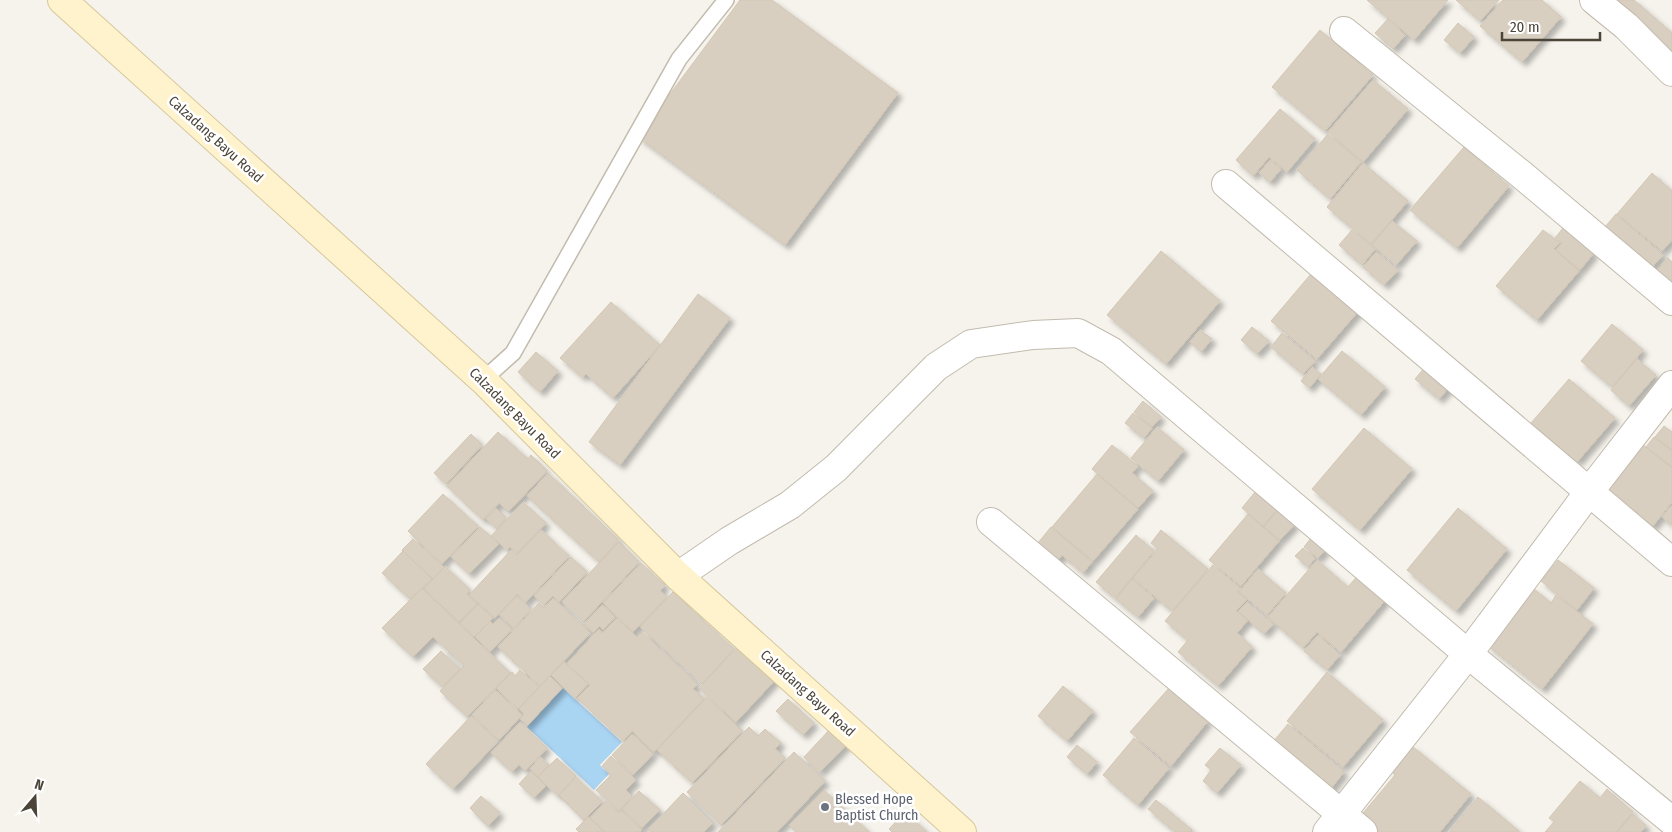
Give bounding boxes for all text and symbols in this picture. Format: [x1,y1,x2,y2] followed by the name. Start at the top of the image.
[1502,10,1600,42] scale bar
[1510,18,1540,36] text: 20 m
[165,92,267,186] street label: Calzadang Bayu Road
[466,364,564,462] street label: Calzadang Bayu Road
[757,646,859,740] street label: Calzadang Bayu Road
[10,772,60,822] north arrow
[32,776,46,795] text: N
[835,791,918,824] place label: Blessed Hope Baptist Church
[819,801,831,813] marker: Blessed Hope Baptist Church

